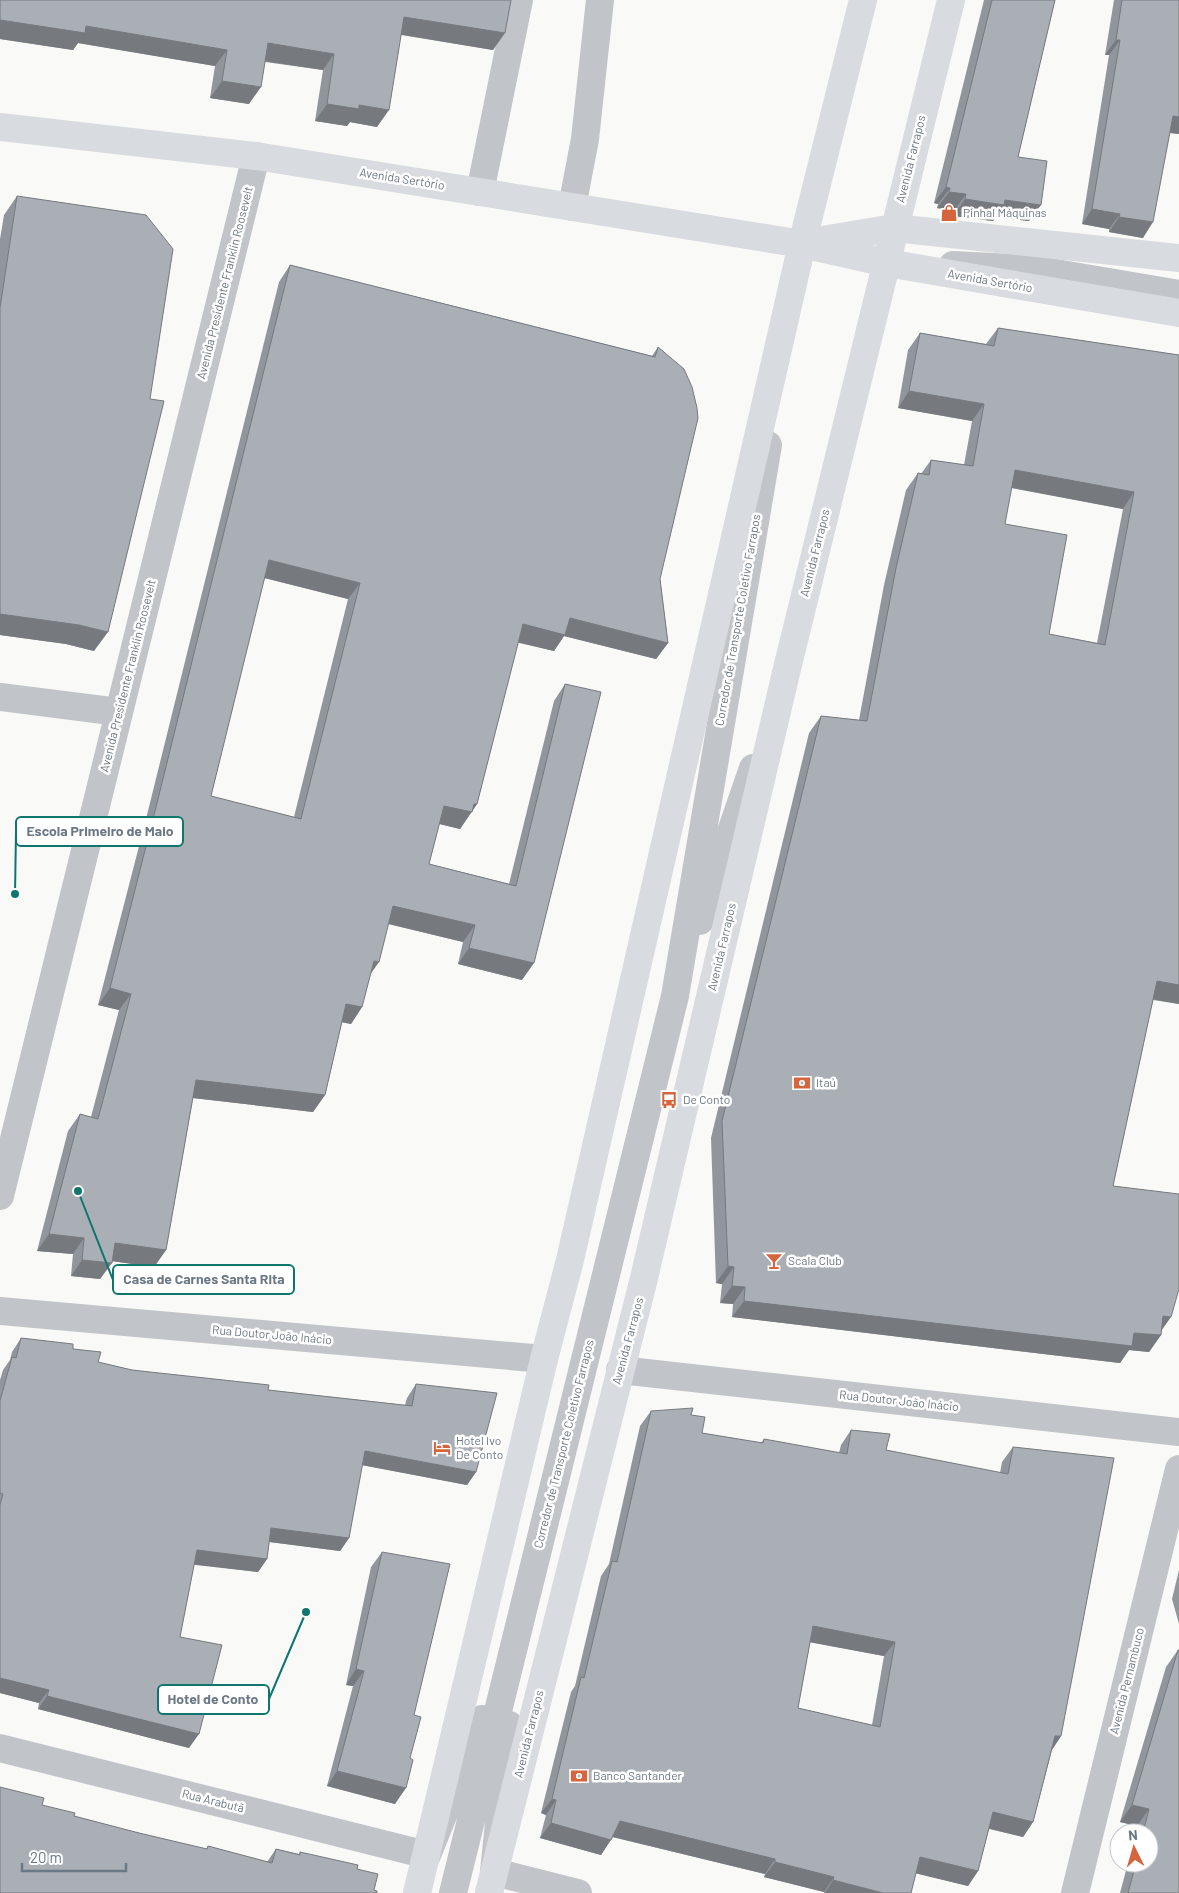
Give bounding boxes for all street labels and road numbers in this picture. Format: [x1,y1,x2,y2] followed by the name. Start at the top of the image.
[892,113,928,204] street label: Avenida Farrapos
[359,164,446,192] street label: Avenida Sertório
[193,185,255,381] street label: Avenida Presidente Franklin Roosevelt
[947,266,1034,294] street label: Avenida Sertório
[796,507,832,598] street label: Avenida Farrapos
[711,513,763,727] street label: Corredor de Transporte Coletivo Farrapos
[96,578,158,774] street label: Avenida Presidente Franklin Roosevelt
[704,901,738,992] street label: Avenida Farrapos
[609,1295,645,1386] street label: Avenida Farrapos
[212,1322,333,1346] street label: Rua Doutor João Inácio
[530,1338,596,1550] street label: Corredor de Transporte Coletivo Farrapos
[839,1387,960,1413] street label: Rua Doutor João Inácio
[1106,1626,1146,1736] street label: Avenida Pernambuco
[510,1688,546,1779] street label: Avenida Farrapos
[181,1786,246,1815] street label: Rua Arabutã

